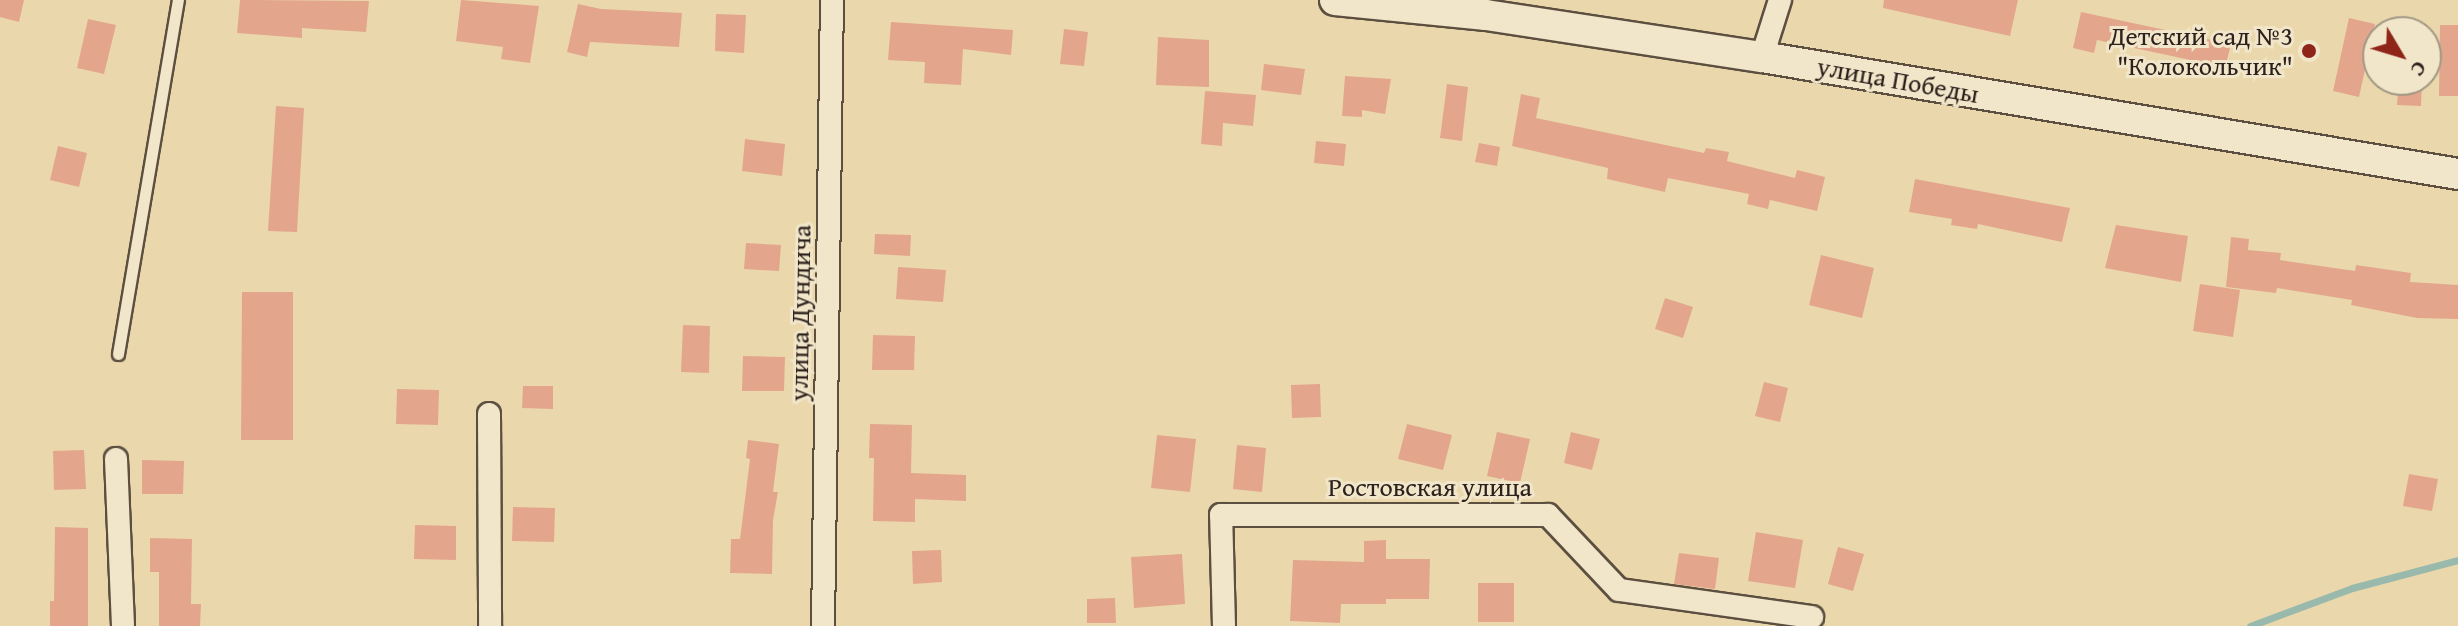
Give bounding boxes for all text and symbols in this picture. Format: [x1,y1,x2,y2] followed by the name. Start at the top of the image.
[2362,16,2442,96] north arrow
[2109,20,2293,82] place label: Детский сад №3 "Колокольчик"
[2300,42,2318,60] marker: Детский сад №3 "Колокольчик"
[1815,50,1981,110] street label: улица Победы
[2403,55,2436,84] text: С
[783,224,817,402] street label: улица Дундича
[1328,471,1532,503] street label: Ростовская улица

